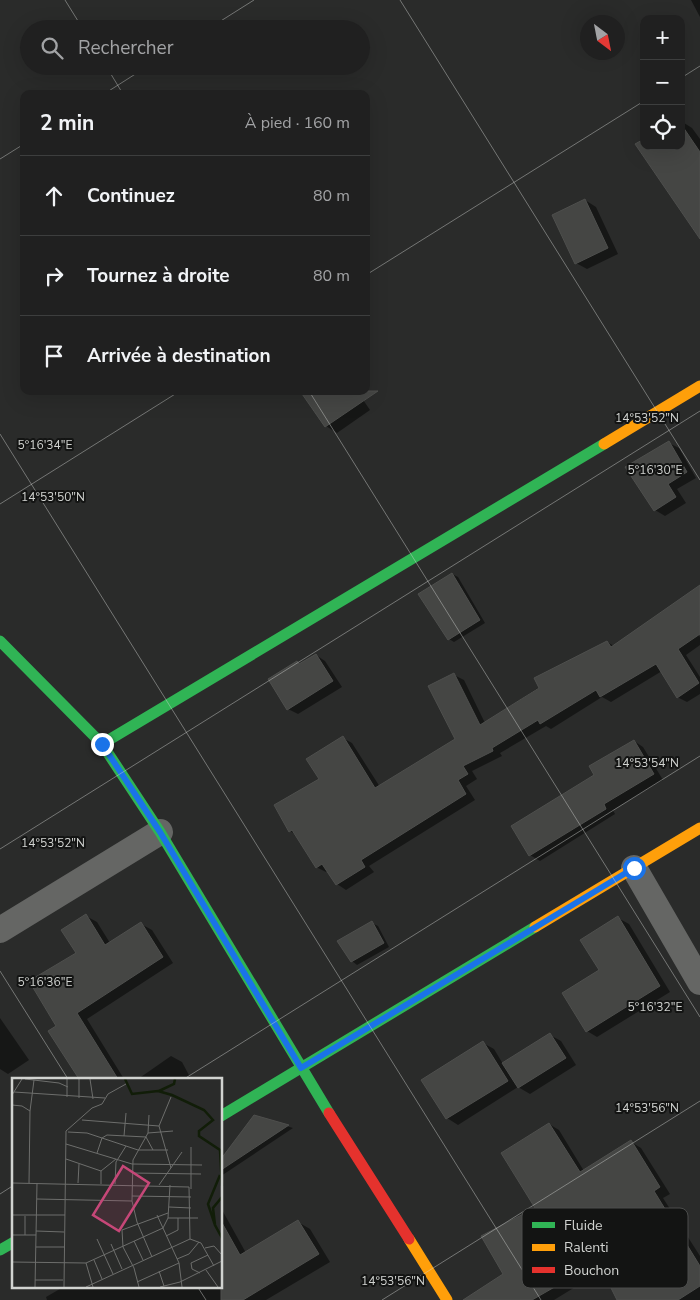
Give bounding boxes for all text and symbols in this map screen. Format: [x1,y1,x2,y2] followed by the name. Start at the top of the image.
[580,15,625,60] north arrow
[640,15,685,150] map controls
[640,15,685,60] button: +
[20,20,370,75] search box
[38,34,66,62] icon: search
[78,35,173,61] text: Rechercher
[640,60,685,105] button: −
[640,105,685,150] button: locate
[40,109,94,137] text: 2 min
[245,112,350,134] text: À pied · 160 m
[40,182,68,210] icon: ahead
[87,183,175,209] text: Continuez
[313,185,350,207] text: 80 m
[40,262,68,290] icon: right
[87,263,230,289] text: Tournez à droite
[313,265,350,287] text: 80 m
[40,342,68,370] icon: arrive
[87,343,271,369] text: Arrivée à destination
[615,410,679,426] text: 14°53'52"N
[18,437,72,453] text: 5°16'34"E
[628,462,682,478] text: 5°16'30"E
[21,489,85,505] text: 14°53'50"N
[91,733,114,756] route end
[615,755,679,771] text: 14°53'54"N
[21,835,85,851] text: 14°53'52"N
[623,857,646,880] route start
[18,974,72,990] text: 5°16'36"E
[628,999,682,1015] text: 5°16'32"E
[12,1078,222,1288] inset map
[615,1100,679,1116] text: 14°53'56"N
[522,1208,688,1288] legend
[564,1216,603,1235] text: Fluide
[564,1238,608,1257] text: Ralenti
[564,1261,619,1280] text: Bouchon
[361,1273,425,1289] text: 14°53'56"N

